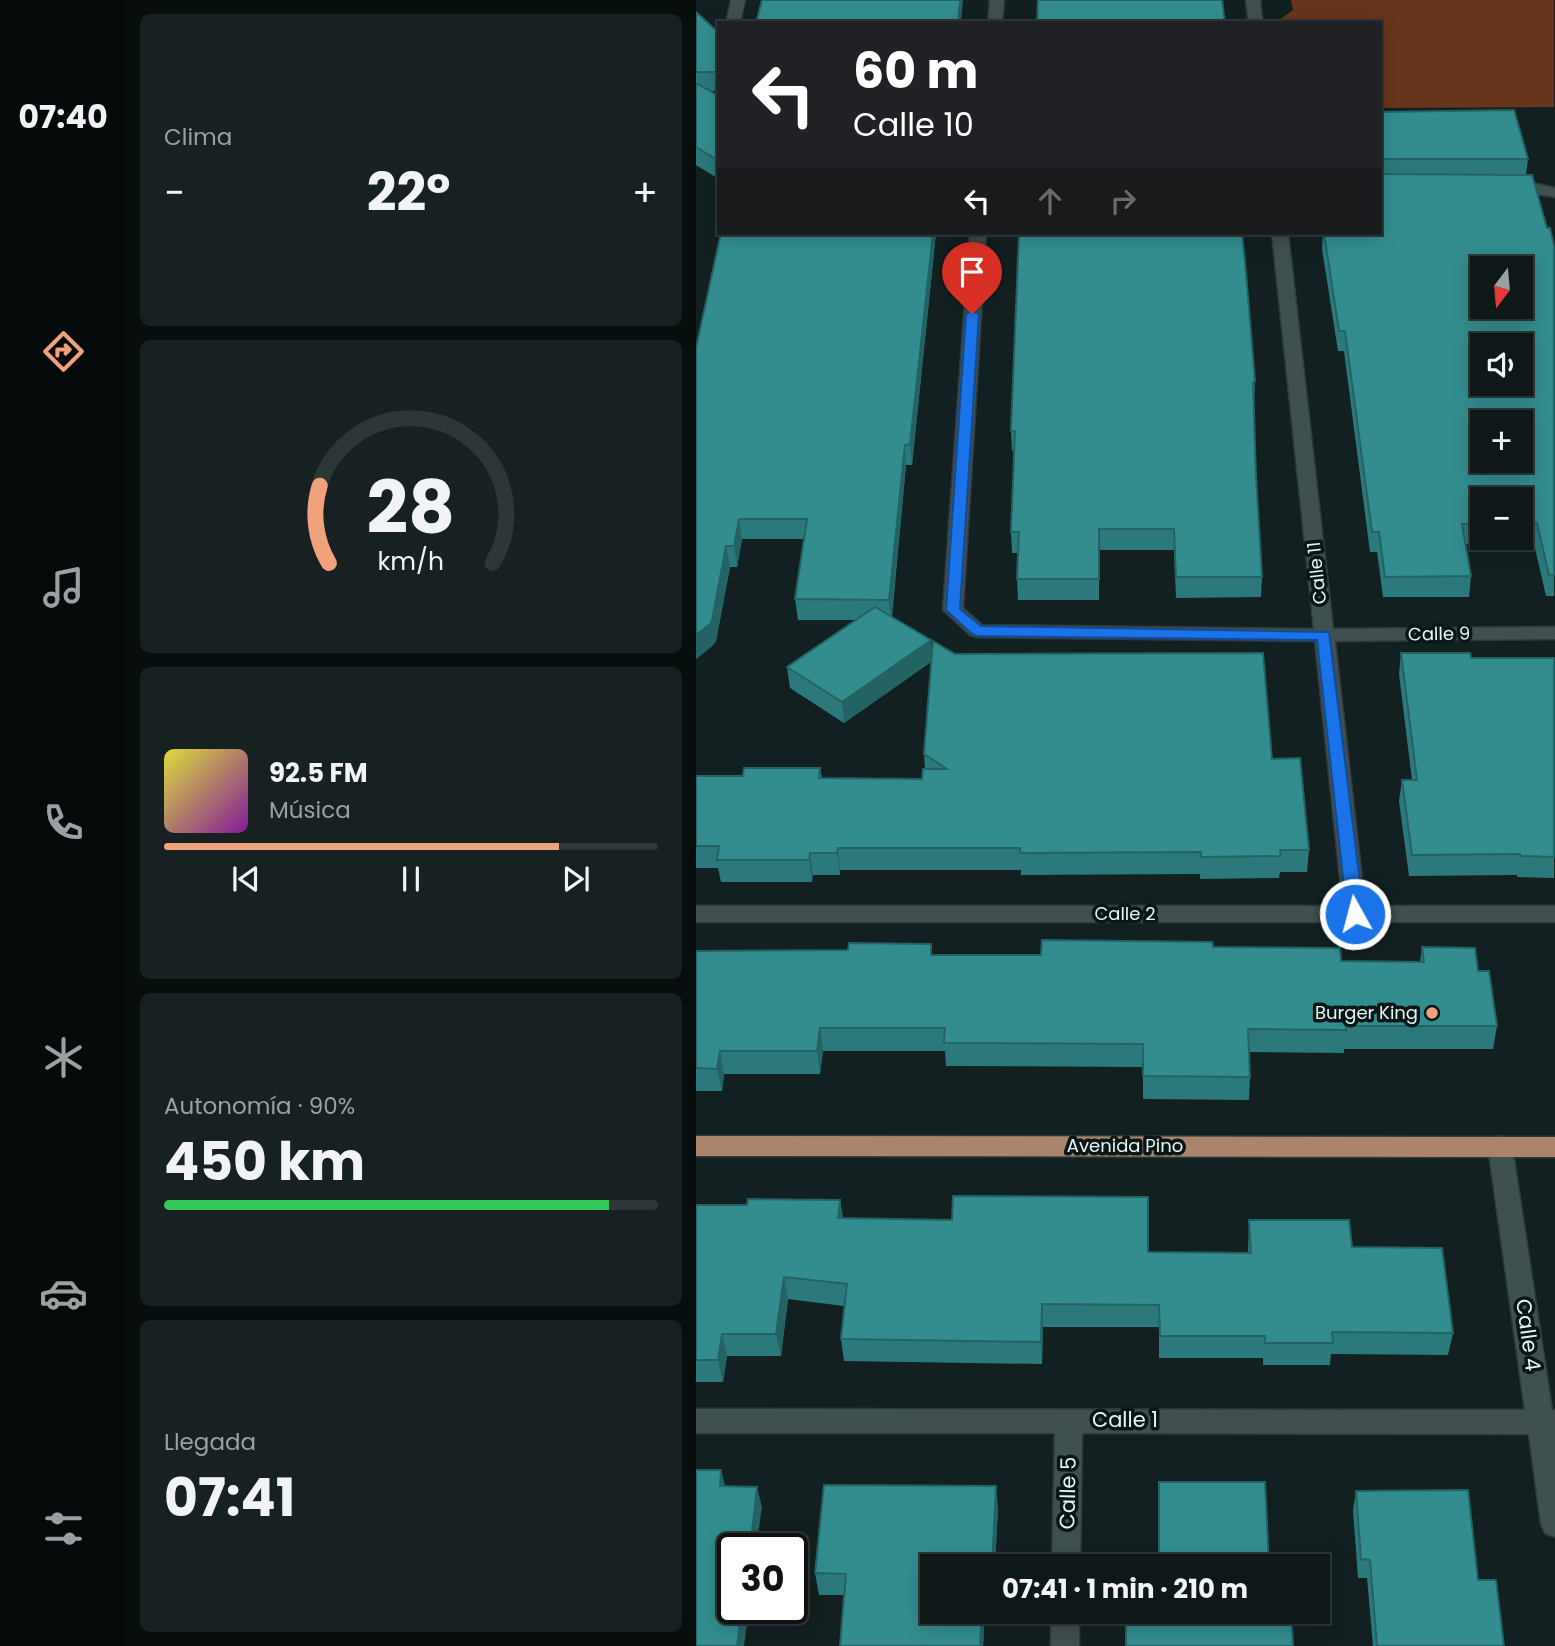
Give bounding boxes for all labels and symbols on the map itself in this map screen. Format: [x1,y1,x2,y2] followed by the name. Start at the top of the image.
[942,242,1002,314] pin
[1470,256,1532,318] north arrow
[1301,541,1332,605] street label: Calle 11
[1408,620,1470,647] street label: Calle 9
[1318,877,1392,951] position arrow
[1094,901,1156,926] street label: Calle 2
[1315,1000,1418,1025] place label: Burger King
[1424,1005,1440,1021] marker: Burger King
[1067,1133,1183,1158] street label: Avenida Pino
[1509,1297,1548,1373] street label: Calle 4
[1092,1405,1158,1434] street label: Calle 1
[1052,1456,1083,1530] street label: Calle 5
[717,1533,808,1624] speed limit sign: 30

